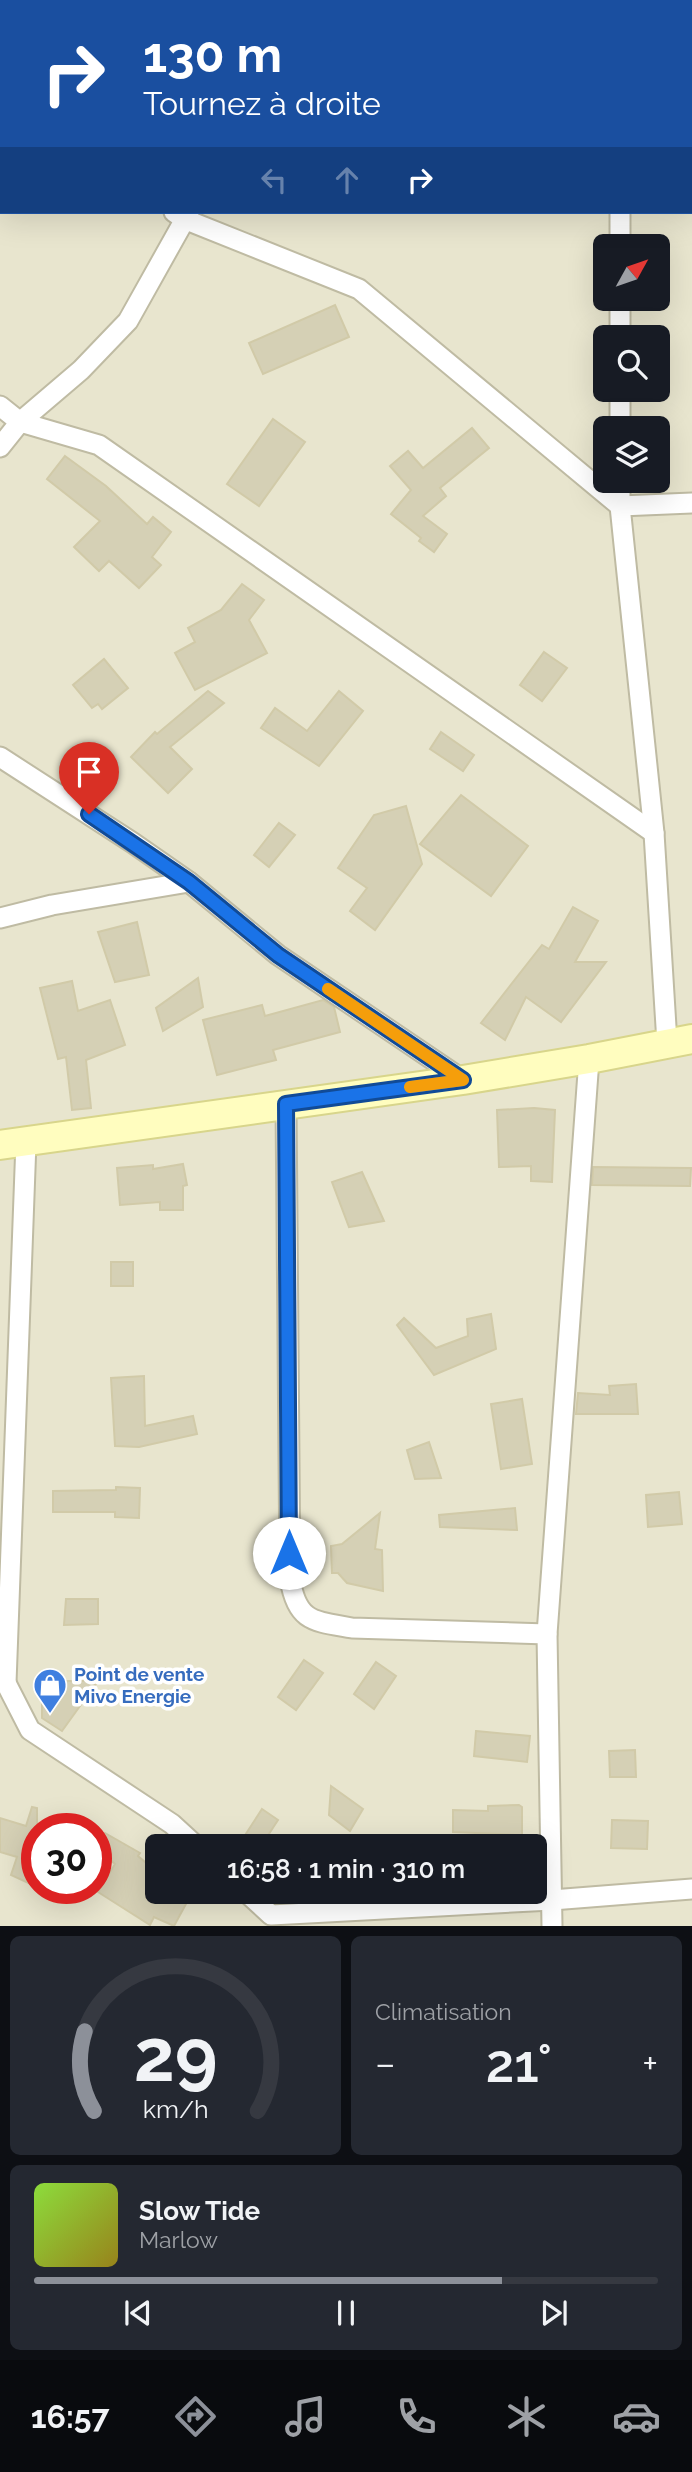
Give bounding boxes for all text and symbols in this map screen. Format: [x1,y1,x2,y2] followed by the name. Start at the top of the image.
[143,26,282,83] text: 130 m
[28,28,119,119] icon: right
[143,85,381,122] text: Tournez à droite
[255,161,293,199] icon: left
[328,161,366,199] icon: ahead
[401,161,439,199] icon: right
[593,234,670,312] north arrow
[593,234,670,493] map controls
[593,325,670,402] button: search
[593,416,670,493] button: layers
[59,742,119,814] pin
[70,753,108,791] icon: arrive
[252,1516,326,1590] position arrow
[74,1663,204,1707] place label: Point de vente Mivo Energie
[31,1666,69,1715] shop icon: Point de vente Mivo Energie
[21,1813,112,1904] speed limit sign: 30
[227,1854,465,1884] text: 16:58 · 1 min · 310 m
[375,1998,512,2025] text: Climatisation
[134,2014,217,2099] text: 29
[486,2033,552,2094] text: 21°
[375,2041,395,2086] text: −
[642,2041,658,2086] text: +
[143,2094,208,2124] text: km/h
[139,2196,260,2226] text: Slow Tide
[139,2226,218,2253] text: Marlow
[119,2294,157,2332] icon: previous
[327,2294,365,2332] icon: pause
[535,2294,573,2332] icon: next
[171,2392,220,2441] icon: directions
[281,2392,330,2441] icon: music
[392,2392,441,2441] icon: phone
[502,2392,551,2441] icon: climate
[612,2392,661,2441] icon: car
[31,2398,110,2435] text: 16:57

